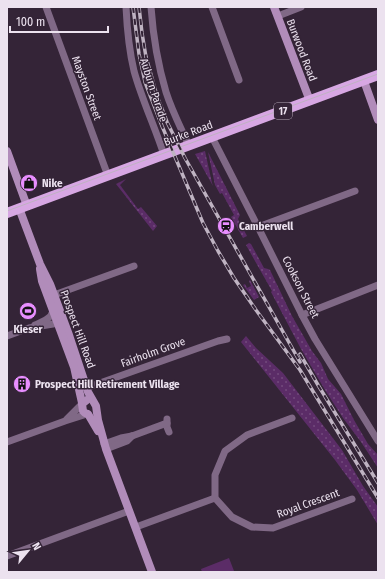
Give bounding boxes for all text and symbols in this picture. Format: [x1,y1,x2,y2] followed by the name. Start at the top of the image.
[10,8,108,34] scale bar
[16,15,45,29] text: 100 m
[284,17,319,83] street label: Burwood Road
[69,54,104,122] street label: Mayston Street
[137,57,170,124] street label: Auburn Parade
[274,103,292,119] road number: 17
[162,118,215,149] street label: Burke Road
[19,173,39,193] shop icon: Nike
[42,177,63,190] place label: Nike
[216,216,236,236] station icon: Camberwell
[239,220,294,233] place label: Camberwell
[279,254,322,321] street label: Cookson Street
[57,288,98,370] street label: Prospect Hill Road
[18,301,38,321] sports icon: Kieser
[13,323,44,336] place label: Kieser
[119,335,187,370] street label: Fairholm Grove
[12,374,32,394] building icon: Prospect Hill Retirement Village
[35,378,180,391] place label: Prospect Hill Retirement Village
[275,486,342,521] street label: Royal Crescent
[8,531,48,571] north arrow
[29,540,44,552] text: N

